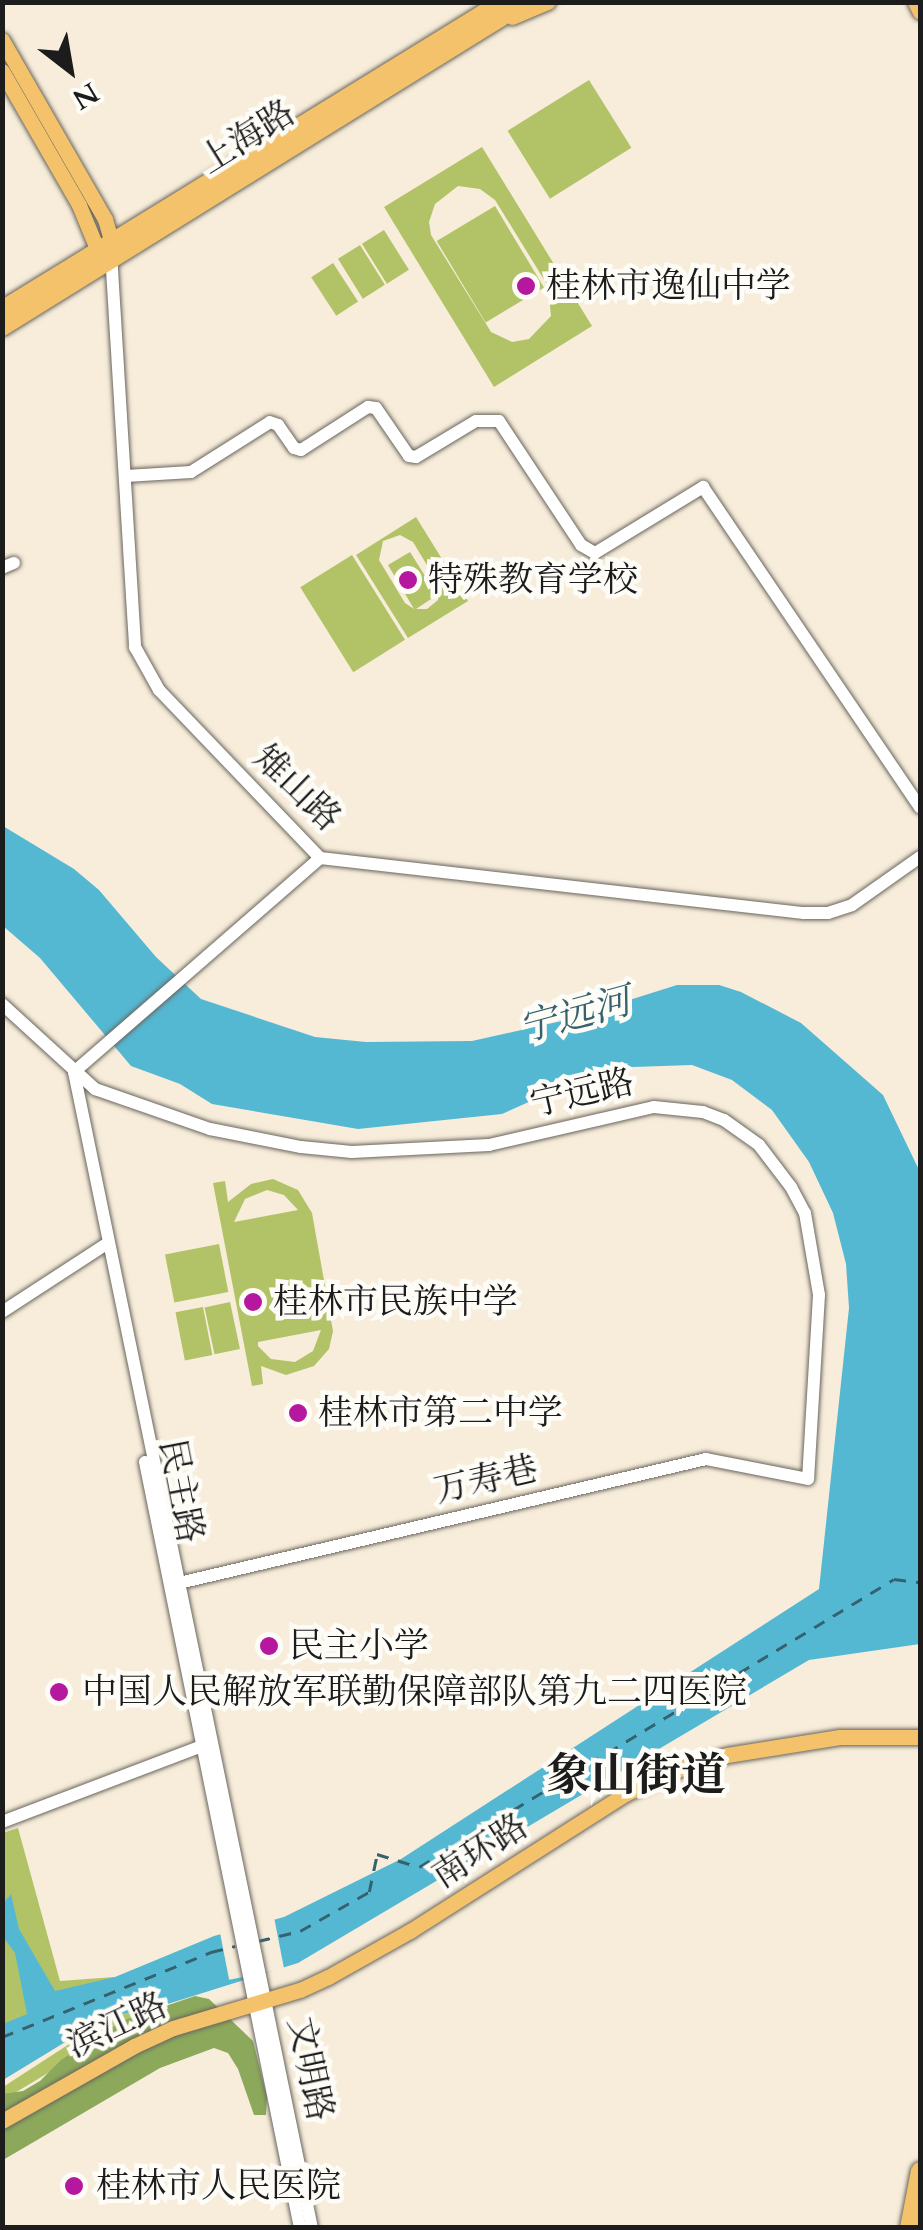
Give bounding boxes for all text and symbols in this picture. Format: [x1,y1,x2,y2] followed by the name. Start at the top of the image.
[20,20,120,120] north arrow
[65,73,106,118] text: N
[191,91,303,183] street label: 上海路
[546,265,791,307] place label: 桂林市逸仙中学
[515,275,537,297] marker: 桂林市逸仙中学
[428,559,638,601] place label: 特殊教育学校
[397,569,419,591] marker: 特殊教育学校
[245,736,349,840] street label: 雉山路
[514,979,636,1053] water label: 宁远河
[526,1061,638,1125] street label: 宁远路
[273,1281,518,1323] place label: 桂林市民族中学
[242,1291,264,1313] marker: 桂林市民族中学
[318,1392,563,1434] place label: 桂林市第二中学
[287,1402,309,1424] marker: 桂林市第二中学
[150,1435,212,1547] street label: 民主路
[430,1448,542,1512] street label: 万寿巷
[289,1625,429,1667] place label: 民主小学
[258,1635,280,1657] marker: 民主小学
[82,1671,747,1713] place label: 中国人民解放军联勤保障部队第九二四医院
[46,1679,72,1705] marker: 中国人民解放军联勤保障部队第九二四医院
[546,1749,726,1803] district label: 象山街道
[425,1805,535,1897] street label: 南环路
[61,1984,173,2066] street label: 滨江路
[279,2013,341,2125] street label: 文明路
[96,2165,341,2207] place label: 桂林市人民医院
[61,2173,87,2199] marker: 桂林市人民医院

